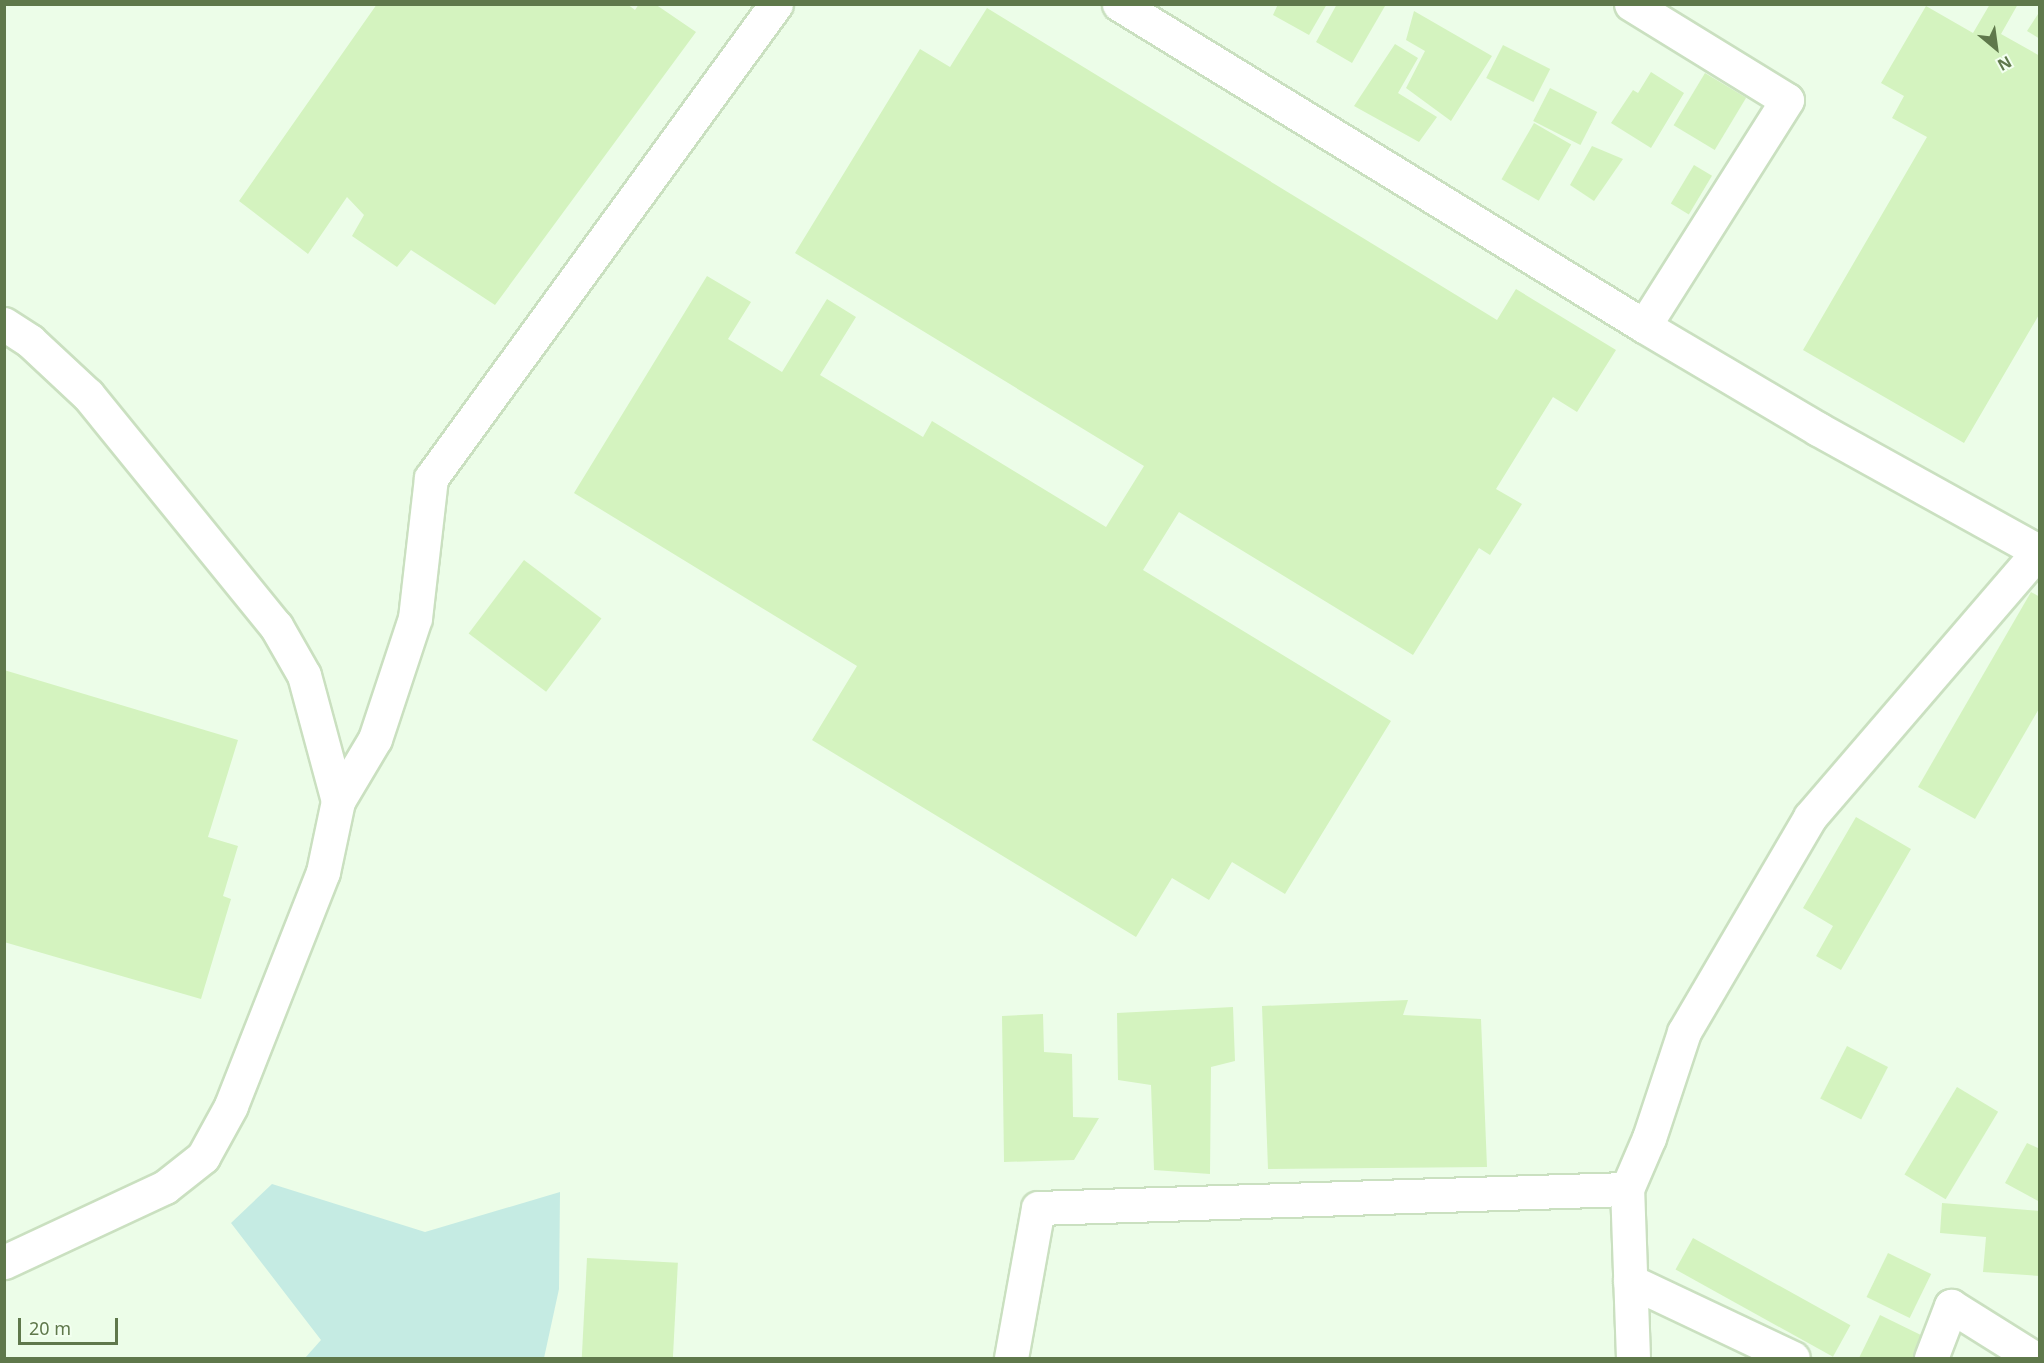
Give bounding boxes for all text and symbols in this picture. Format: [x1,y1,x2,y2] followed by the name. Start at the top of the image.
[1966,18,2026,78] north arrow
[1994,51,2016,77] text: N
[21,1306,122,1344] scale bar
[29,1316,71,1340] text: 20 m

